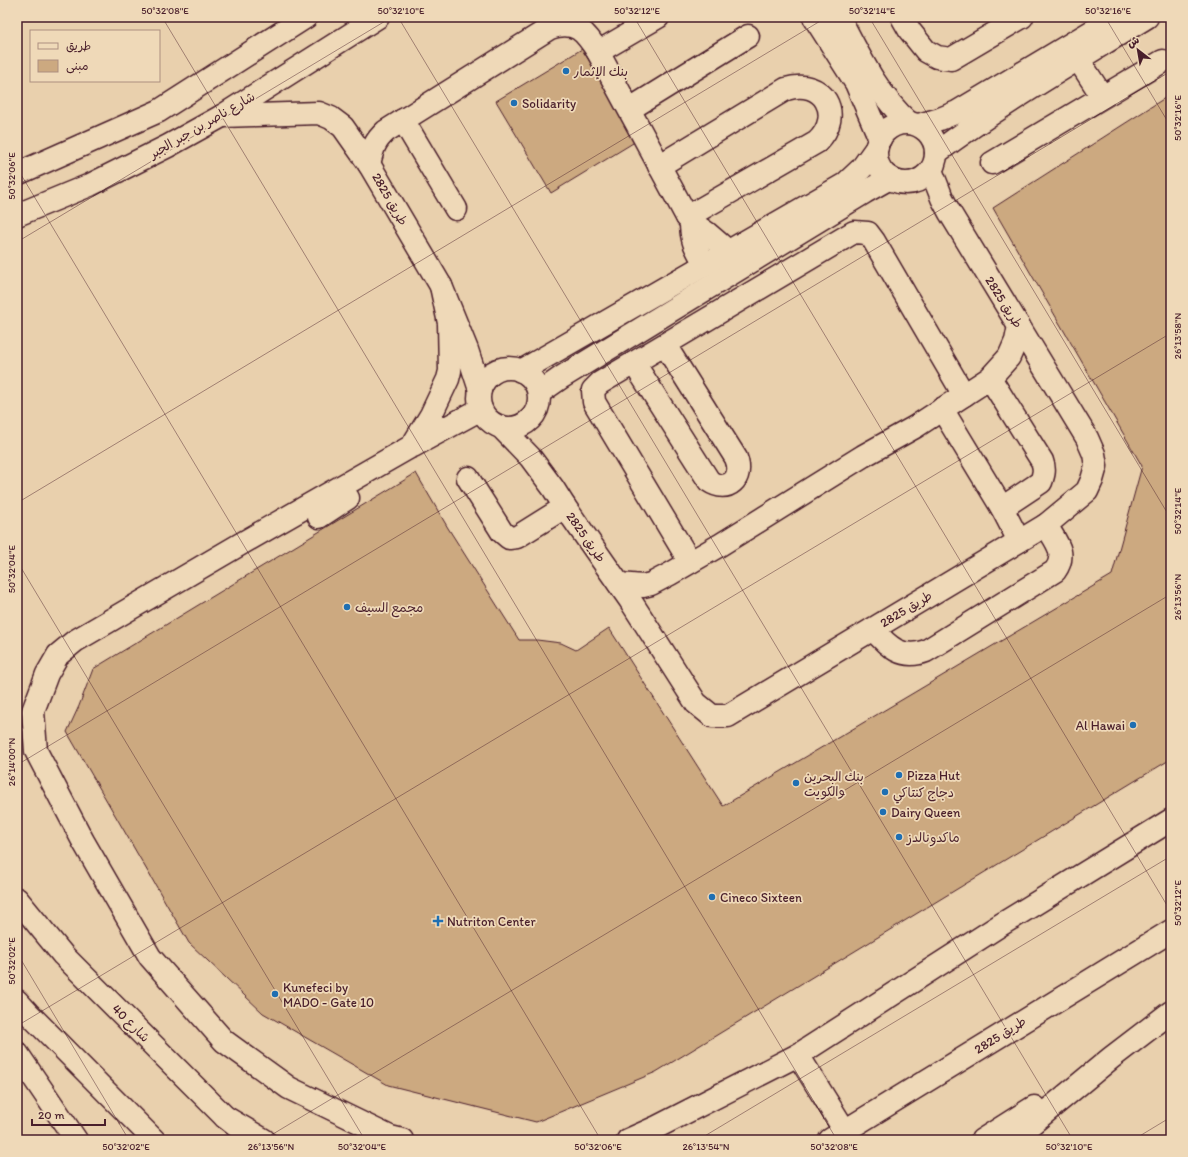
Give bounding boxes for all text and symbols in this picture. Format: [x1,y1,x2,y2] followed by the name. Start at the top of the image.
[141,4,189,17] text: 50°32'08"E
[378,4,425,17] text: 50°32'10"E
[614,4,660,17] text: 50°32'12"E
[849,4,896,17] text: 50°32'14"E
[1085,4,1131,17] text: 50°32'16"E
[30,30,160,82] legend
[1118,30,1158,70] north arrow
[1125,33,1142,51] text: ش
[66,39,91,53] text: طريق
[66,59,89,74] text: مبنى
[573,64,628,80] place label: بنك الإثمار
[561,66,571,76] marker: بنك الإثمار
[146,89,258,164] street label: شارع ناصر بن جبر الجبر
[1171,95,1184,141] text: 50°32'16"E
[522,96,576,111] place label: Solidarity
[509,98,519,108] marker: Solidarity
[5,152,18,200] text: 50°32'06"E
[368,170,411,228] street label: طريق 2825
[981,273,1026,331] street label: طريق 2825
[1171,312,1184,359] text: 26°13'58"N
[1171,487,1184,534] text: 50°32'14"E
[562,509,609,566] street label: طريق 2825
[5,544,18,593] text: 50°32'04"E
[1171,574,1184,620] text: 26°13'56"N
[877,588,935,631] street label: طريق 2825
[355,600,423,618] place label: مجمع السيف
[342,602,352,612] marker: مجمع السيف
[1076,718,1125,733] place label: Al Hawai
[1128,720,1138,730] marker: Al Hawai
[5,737,18,786] text: 26°14'00"N
[907,768,960,783] place label: Pizza Hut
[804,769,864,800] place label: بنك البحرين والكويت
[894,770,904,780] marker: Pizza Hut
[791,778,801,788] marker: بنك البحرين والكويت
[893,785,954,804] place label: دجاج كنتاكي
[880,787,890,797] marker: دجاج كنتاكي
[891,805,961,820] place label: Dairy Queen
[878,807,888,817] marker: Dairy Queen
[906,830,960,847] place label: ماكدونالدز
[894,832,904,842] marker: ماكدونالدز
[1171,880,1184,926] text: 50°32'12"E
[720,890,802,905] place label: Cineco Sixteen
[707,892,717,902] marker: Cineco Sixteen
[447,914,536,929] place label: Nutriton Center
[432,915,444,927] marker: Nutriton Center
[5,937,18,985] text: 50°32'02"E
[283,980,374,1010] place label: Kunefeci by MADO - Gate 10
[270,989,280,999] marker: Kunefeci by MADO - Gate 10
[108,1001,153,1046] street label: شارع 40
[971,1013,1029,1058] street label: طريق 2825
[32,1101,105,1127] scale bar
[38,1108,65,1122] text: 20 m
[102,1140,150,1153] text: 50°32'02"E
[248,1140,294,1153] text: 26°13'56"N
[338,1140,387,1153] text: 50°32'04"E
[574,1140,622,1153] text: 50°32'06"E
[682,1140,730,1153] text: 26°13'54"N
[810,1140,858,1153] text: 50°32'08"E
[1046,1140,1093,1153] text: 50°32'10"E

